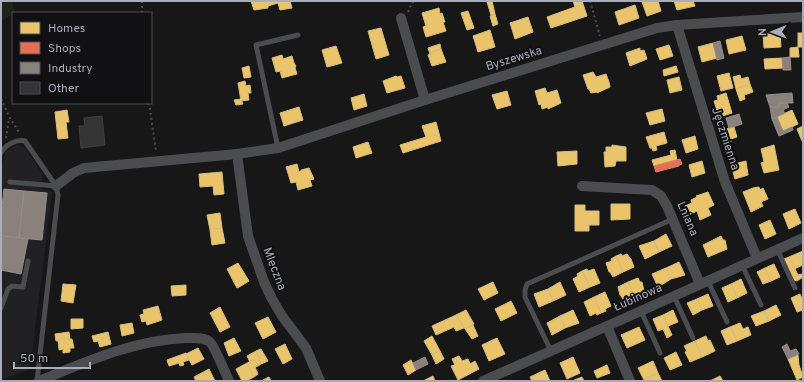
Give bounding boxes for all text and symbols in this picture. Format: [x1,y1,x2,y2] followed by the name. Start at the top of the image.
[12,12,152,104] legend
[752,12,792,52] north arrow
[48,21,85,37] text: Homes
[756,28,770,36] text: N
[48,41,81,57] text: Shops
[484,43,544,75] street label: Byszewska
[48,61,93,77] text: Industry
[48,81,80,97] text: Other
[707,106,743,172] street label: Jęczmienna
[672,199,702,239] street label: Lniana
[259,245,289,293] street label: Mleczna
[611,280,665,316] street label: Łubinowa
[14,344,90,370] scale bar
[20,351,48,367] text: 50 m

